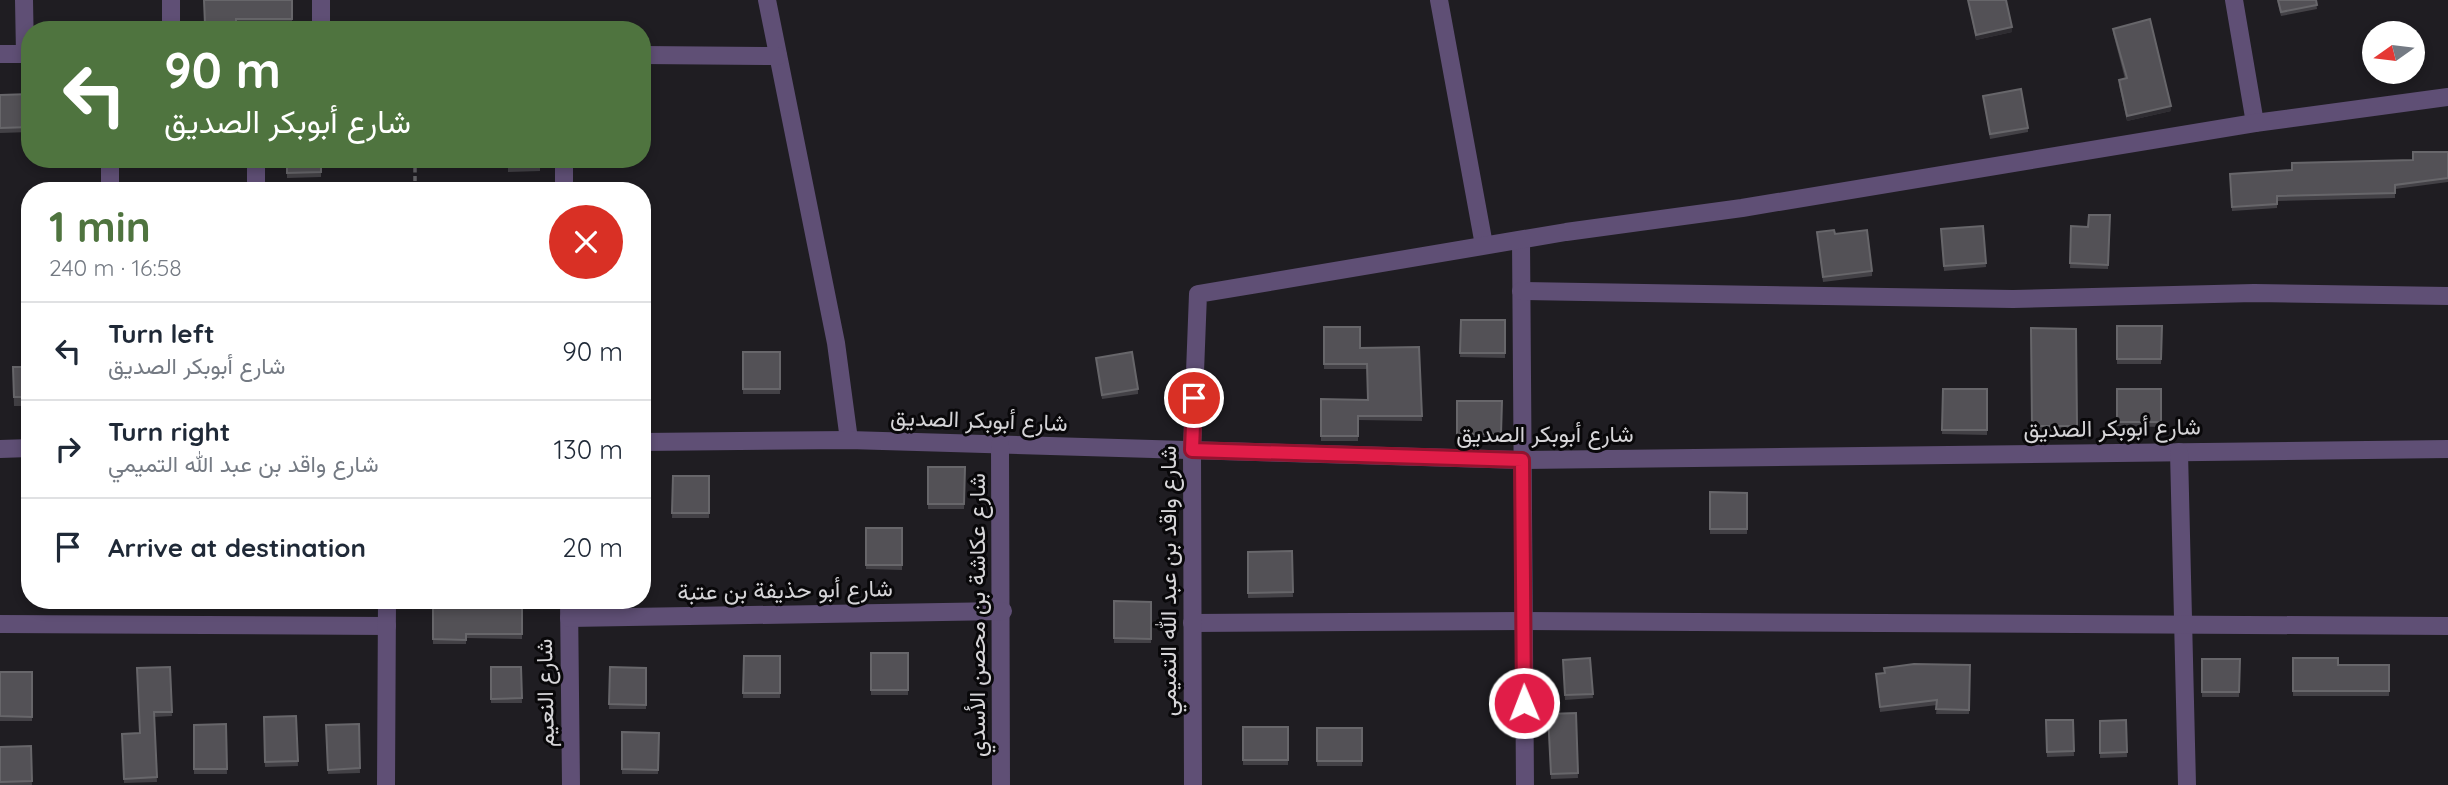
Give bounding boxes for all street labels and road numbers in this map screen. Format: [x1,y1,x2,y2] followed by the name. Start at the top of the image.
[890,402,1068,439] street label: شارع أبوبكر الصديق
[2023,411,2201,446] street label: شارع أبوبكر الصديق
[1456,419,1634,450] street label: شارع أبوبكر الصديق
[1153,446,1187,716] street label: شارع واقد بن عبد الله التميمي
[962,473,996,757] street label: شارع عكاشة بن محصن الأسدي
[677,573,893,608] street label: شارع أبو حذيفة بن عتبة
[529,639,562,747] street label: شارع النعيم

